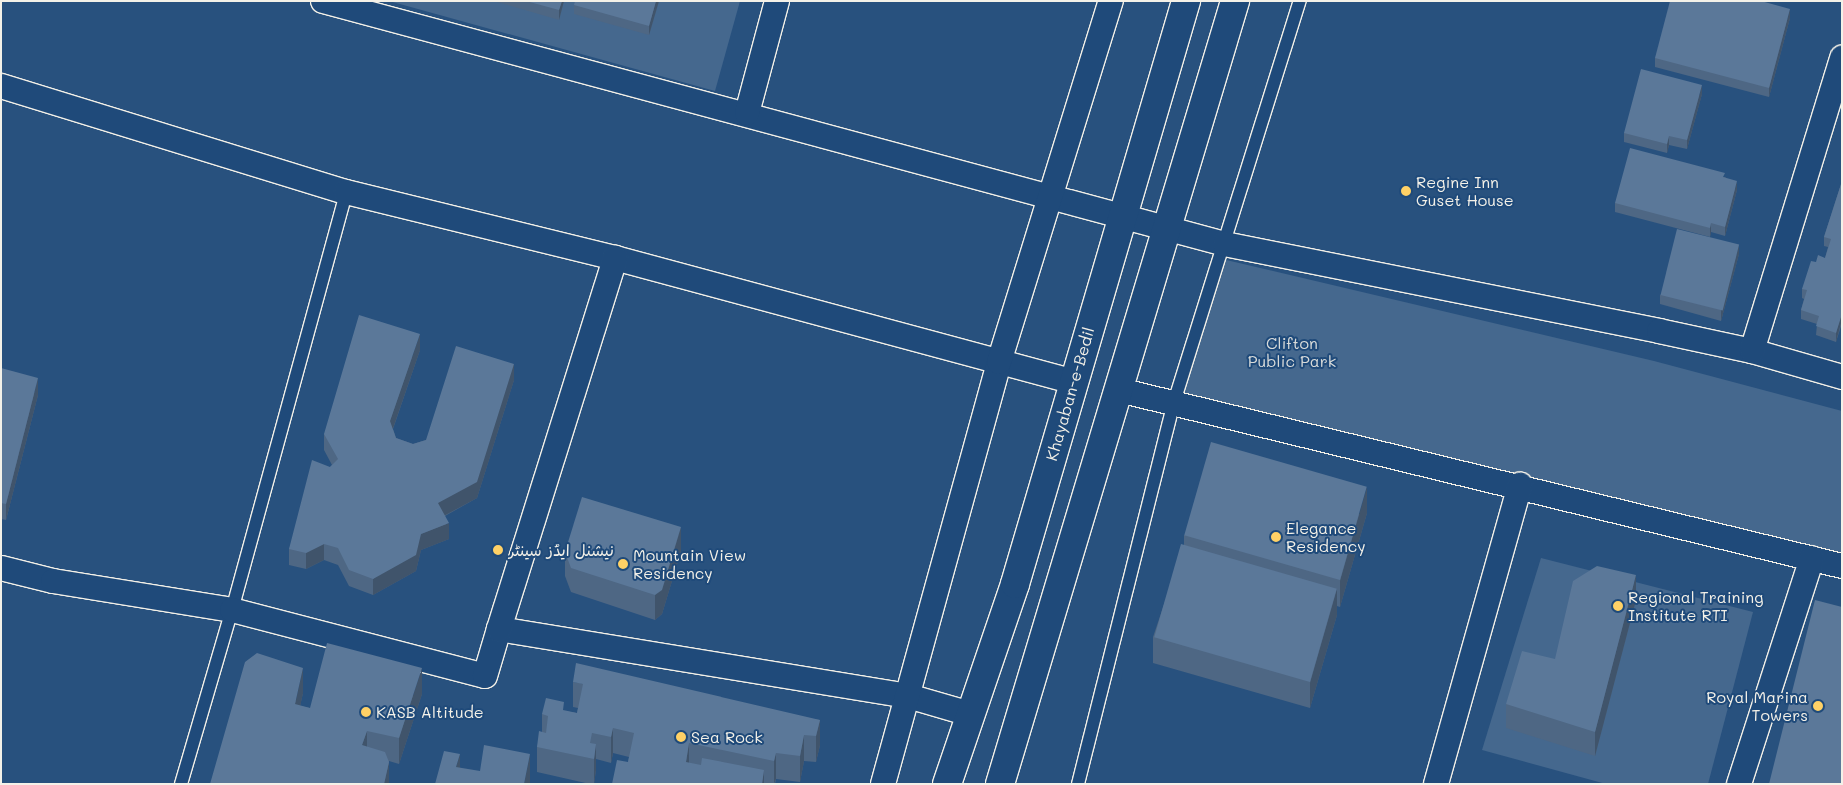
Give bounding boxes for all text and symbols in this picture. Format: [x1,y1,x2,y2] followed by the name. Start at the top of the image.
[1416,172,1514,210] place label: Regine Inn Guset House
[1400,185,1412,197] marker: Regine Inn Guset House
[1042,325,1098,463] street label: Khayaban-e-Bedil
[1248,333,1336,371] park label: Clifton Public Park
[1286,518,1366,556] place label: Elegance Residency
[1270,531,1282,543] marker: Elegance Residency
[509,540,614,560] place label: نیشنل ایڈز سینٹر
[491,543,505,557] marker: نیشنل ایڈز سینٹر
[633,545,746,583] place label: Mountain View Residency
[617,558,629,570] marker: Mountain View Residency
[1628,587,1764,625] place label: Regional Training Institute RTI
[1612,600,1624,612] marker: Regional Training Institute RTI
[1706,687,1808,725] place label: Royal Marina Towers
[1812,700,1824,712] marker: Royal Marina Towers
[376,702,484,722] place label: KASB Altitude
[360,706,372,718] marker: KASB Altitude
[691,727,763,747] place label: Sea Rock
[675,731,687,743] marker: Sea Rock

